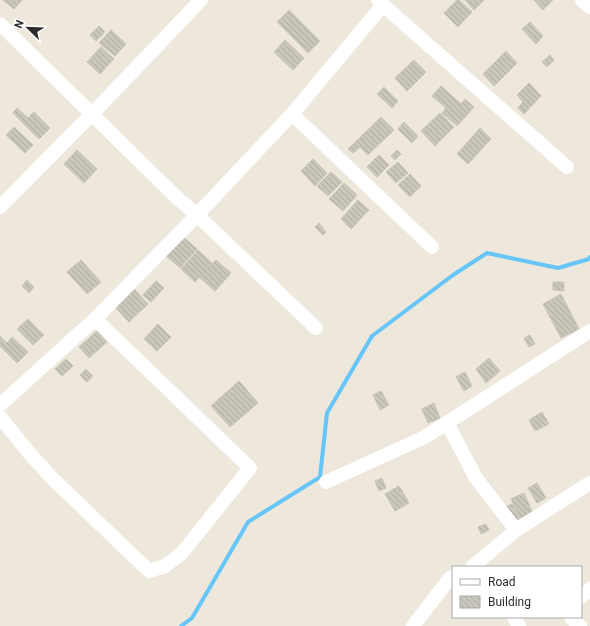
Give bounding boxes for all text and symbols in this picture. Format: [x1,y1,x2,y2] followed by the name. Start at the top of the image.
[8,8,48,48] north arrow
[12,18,27,30] text: N
[452,566,582,618] legend
[488,575,516,589] text: Road
[488,595,531,609] text: Building

